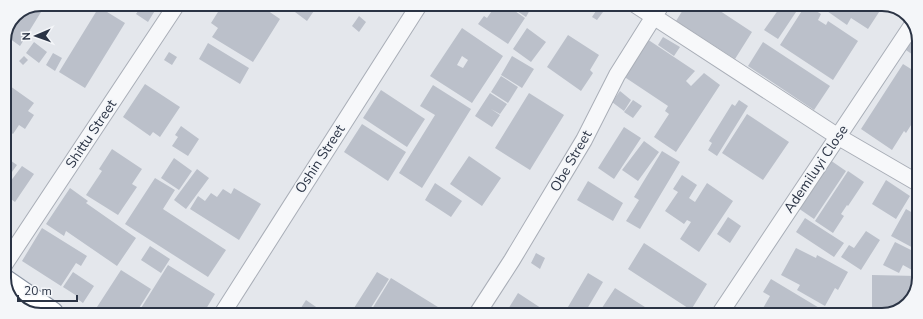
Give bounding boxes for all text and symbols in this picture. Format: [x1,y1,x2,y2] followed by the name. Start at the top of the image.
[16,16,56,56] north arrow
[19,32,34,41] text: N
[61,96,121,172] street label: Shittu Street
[291,121,349,197] street label: Oshin Street
[779,121,853,217] street label: Ademiluyi Close
[546,127,596,195] street label: Obe Street
[18,277,77,303] scale bar
[24,283,52,299] text: 20 m

